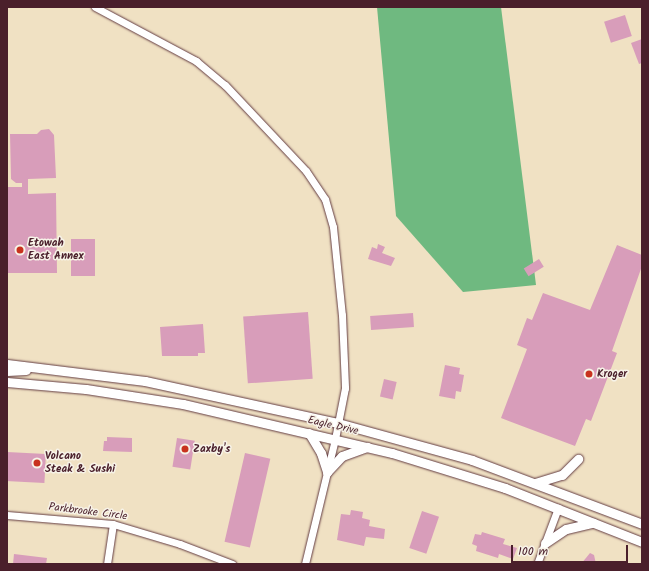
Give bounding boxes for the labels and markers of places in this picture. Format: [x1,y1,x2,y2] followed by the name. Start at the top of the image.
[28,237,84,263] place label: Etowah East Annex
[15,245,25,255] marker: Etowah East Annex
[597,367,627,381] place label: Kroger
[584,369,594,379] marker: Kroger
[193,442,230,456] place label: Zaxby's
[180,444,190,454] marker: Zaxby's
[45,450,115,476] place label: Volcano Steak & Sushi
[32,458,42,468] marker: Volcano Steak & Sushi

